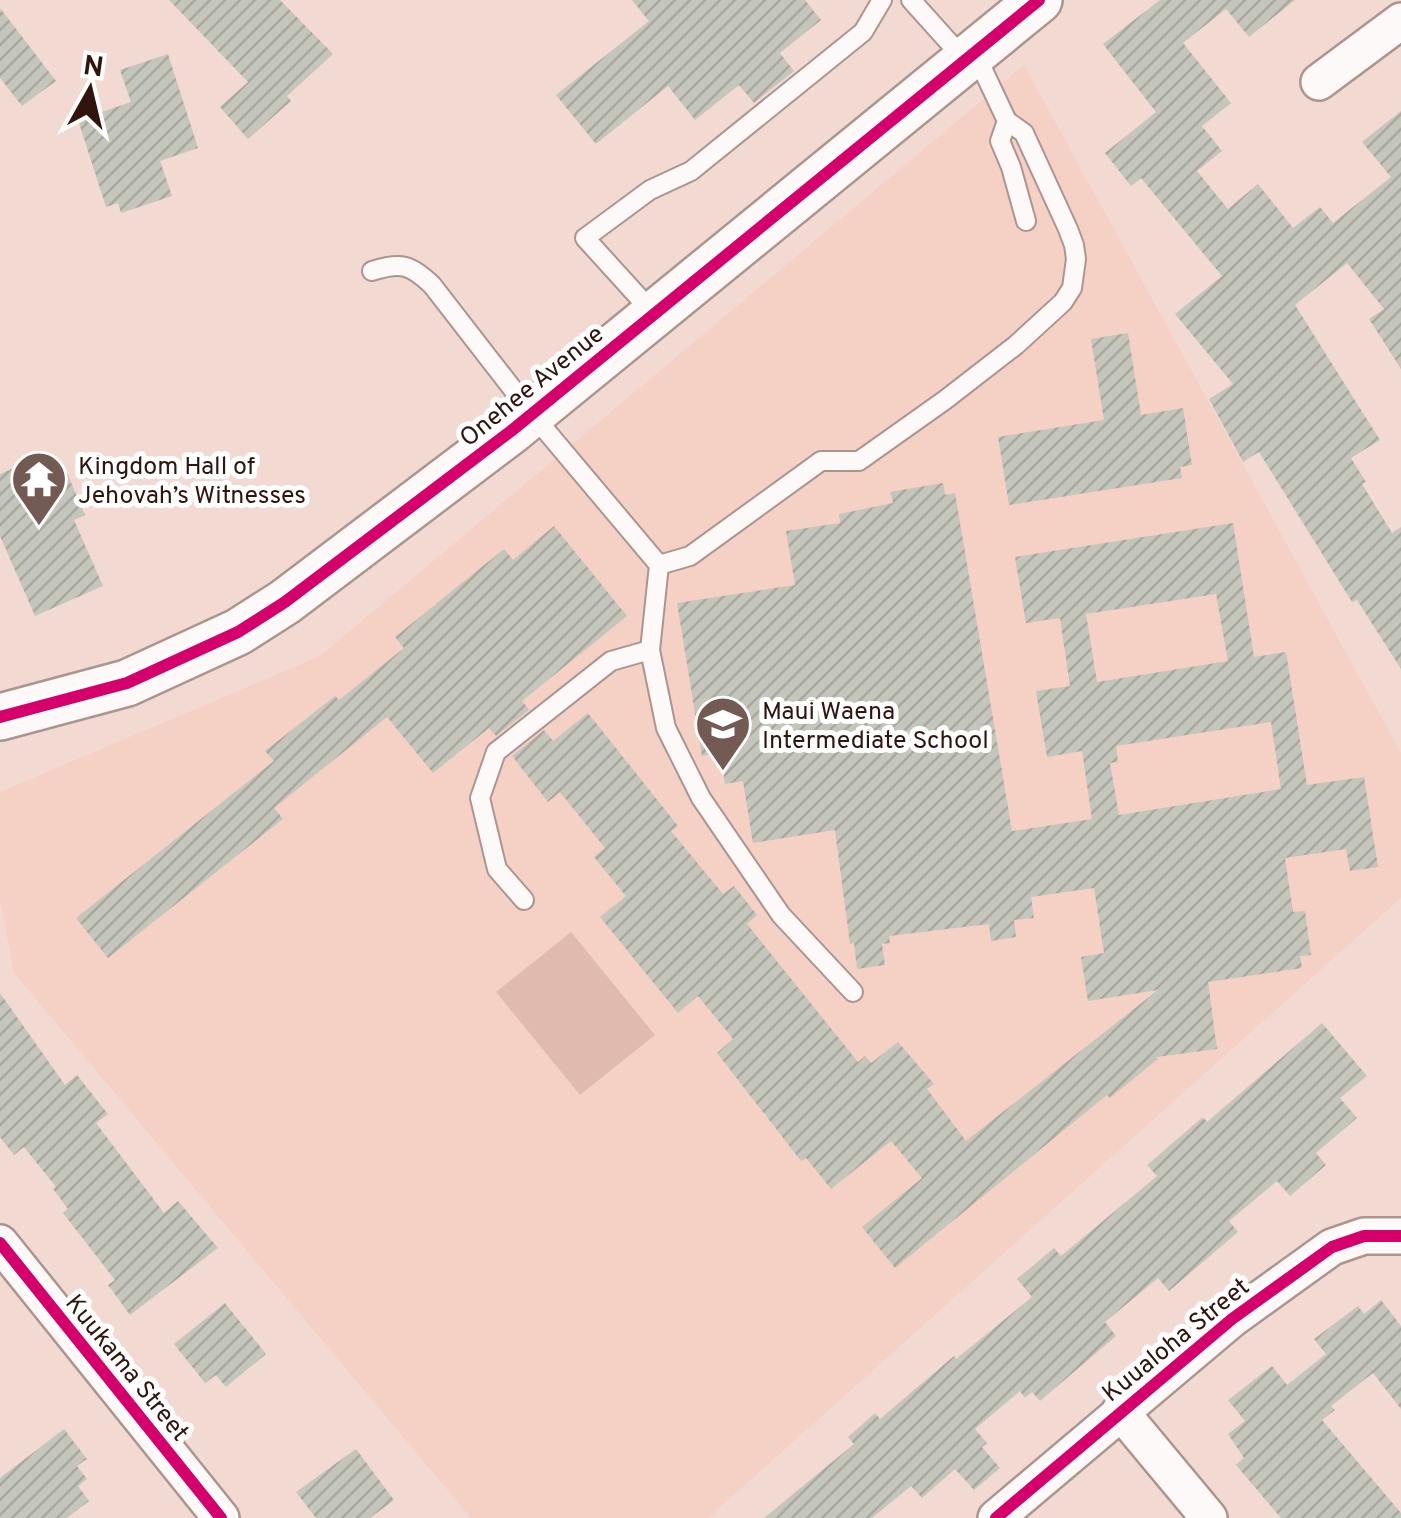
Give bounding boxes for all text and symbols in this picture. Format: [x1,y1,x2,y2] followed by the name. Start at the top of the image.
[40,40,140,140] north arrow
[81,49,106,87] text: N
[454,319,612,455] street label: Onehee Avenue
[9,449,69,528] temple icon: Kingdom Hall of Jehovah’s Witnesses
[78,452,306,513] place label: Kingdom Hall of Jehovah’s Witnesses
[693,694,753,773] school or university icon: Maui Waena Intermediate School
[762,697,989,758] place label: Maui Waena Intermediate School
[1097,1272,1257,1411] street label: Kuualoha Street
[57,1289,195,1449] street label: Kuukama Street

